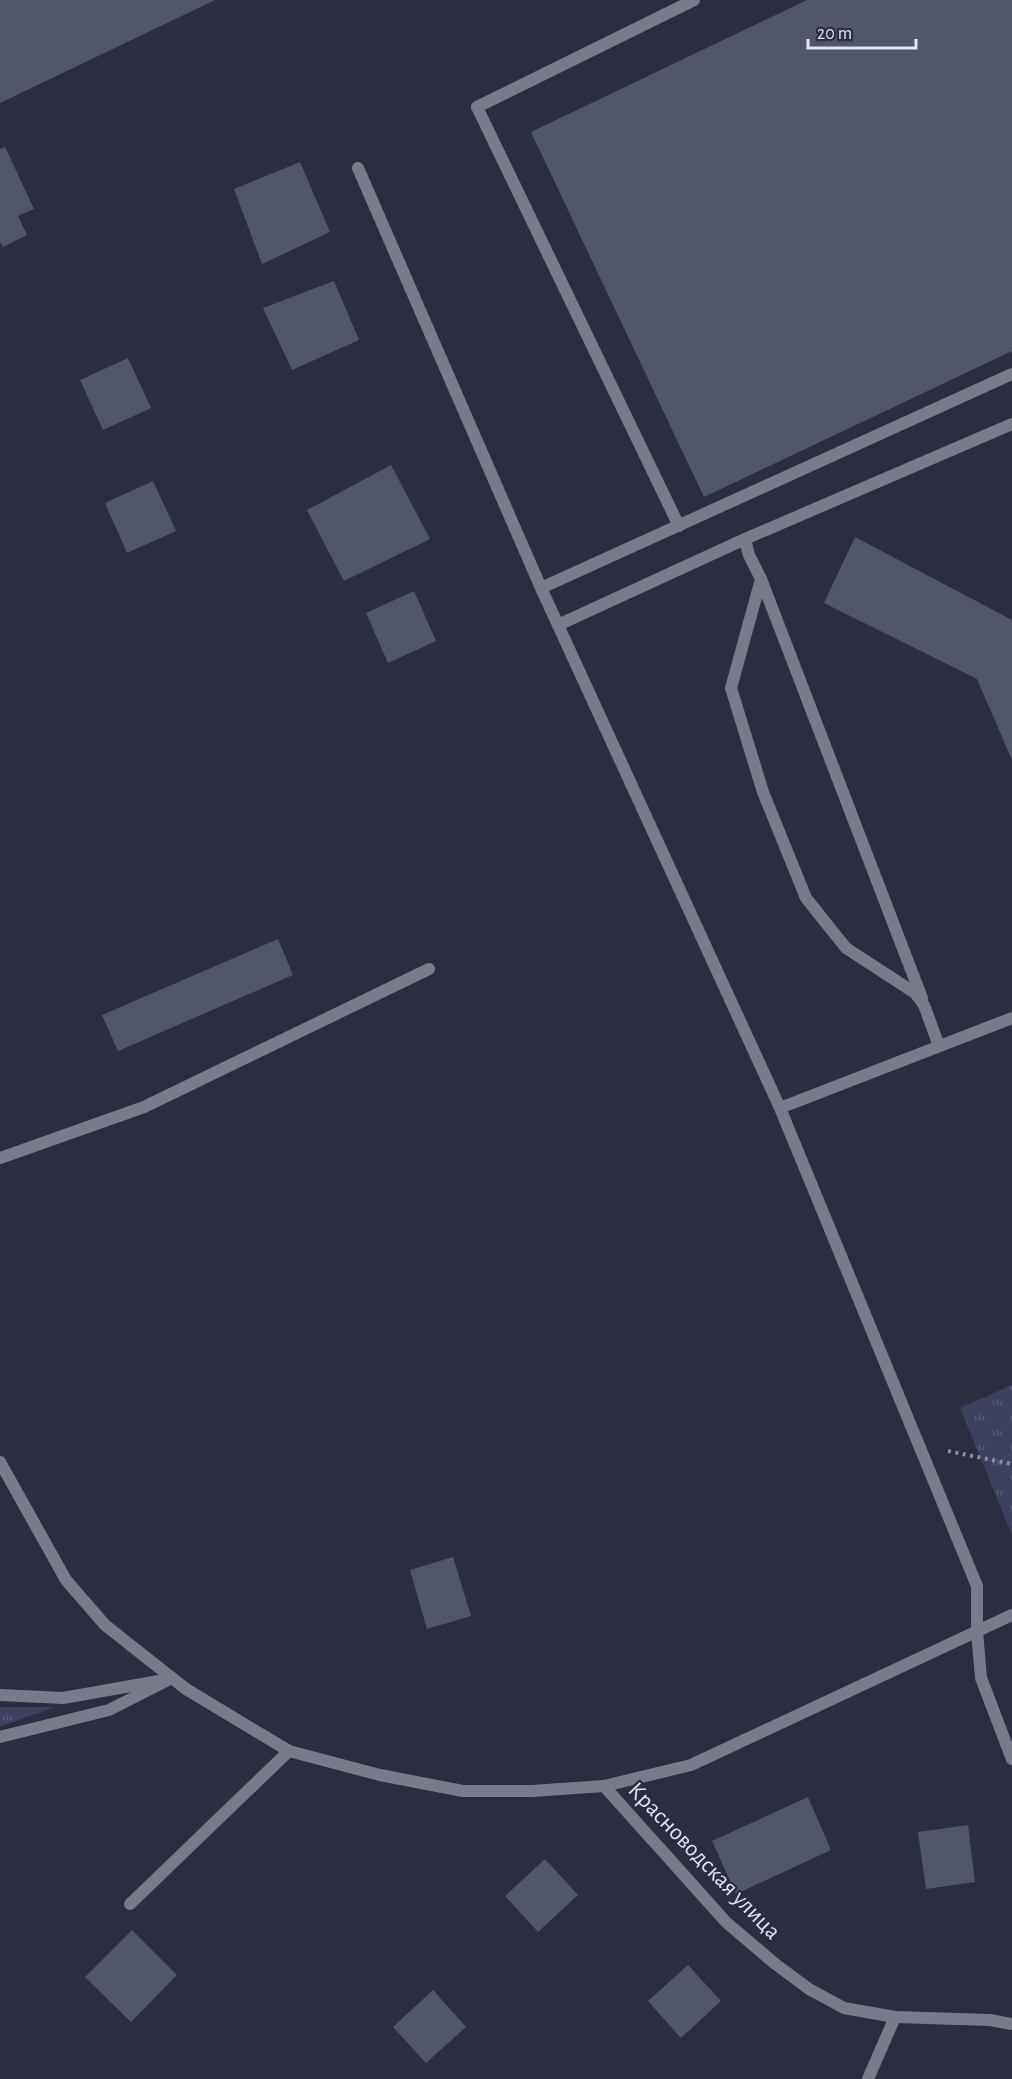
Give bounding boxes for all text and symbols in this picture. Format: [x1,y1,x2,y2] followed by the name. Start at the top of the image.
[808,12,916,50] scale bar
[817,25,852,43] text: 20 m
[623,1778,785,1944] street label: Красноводская улица

